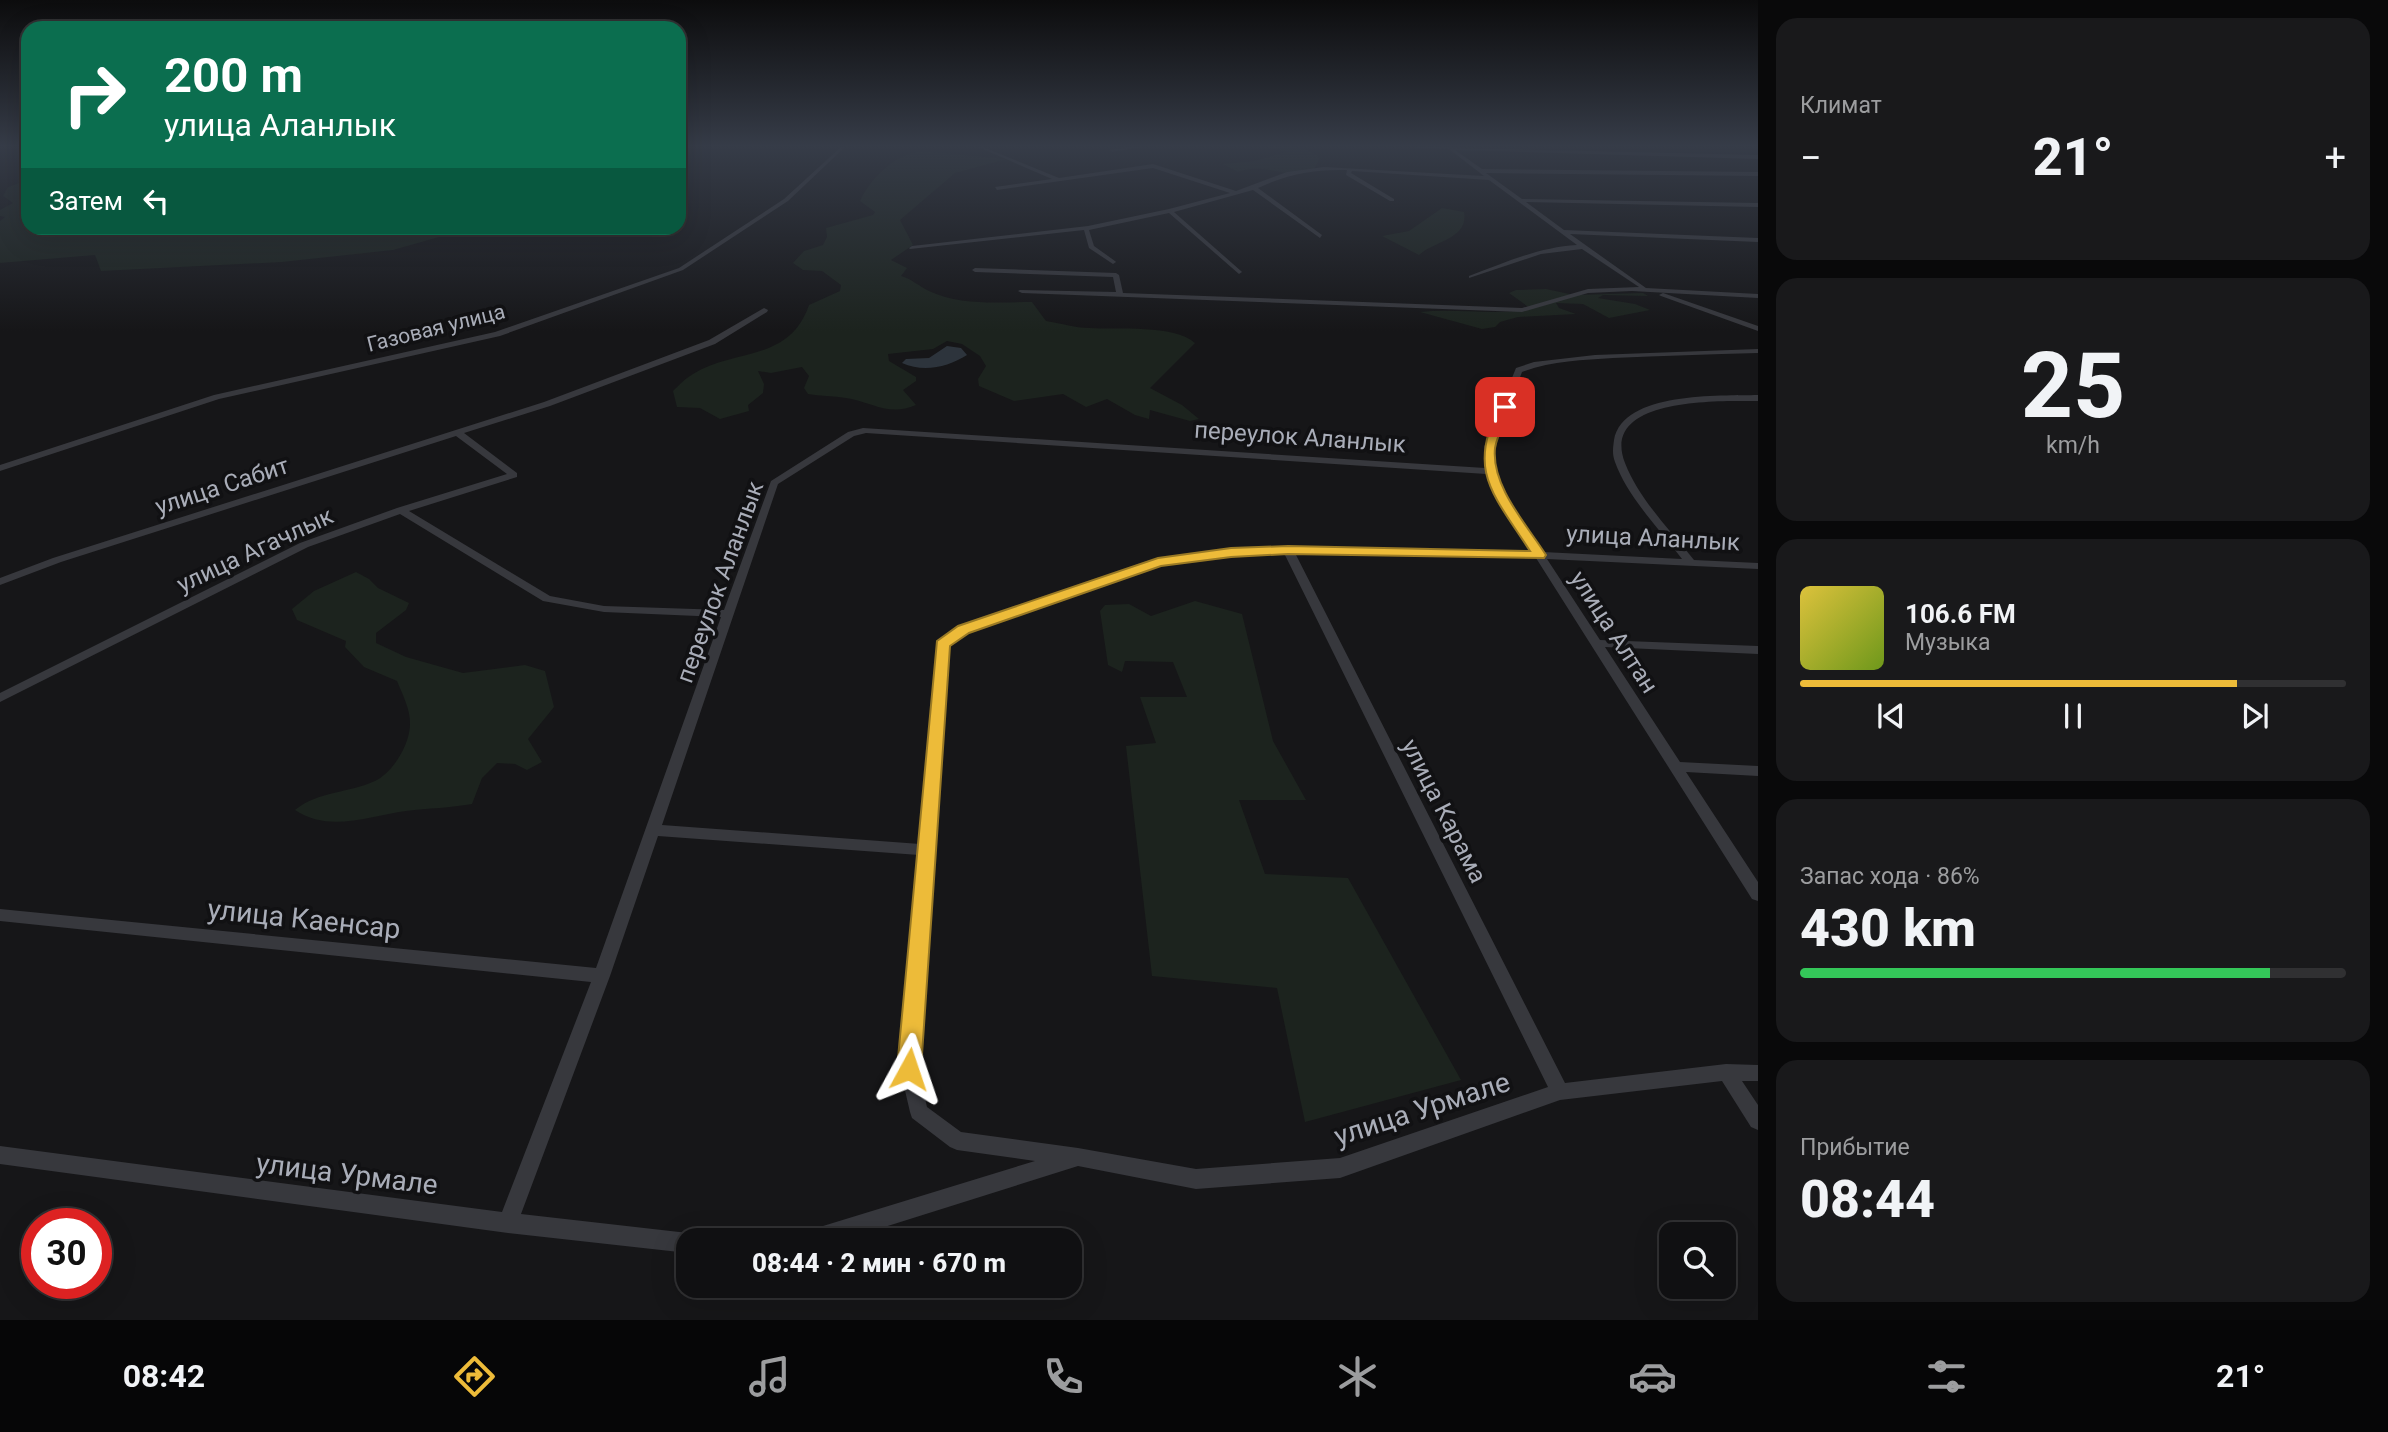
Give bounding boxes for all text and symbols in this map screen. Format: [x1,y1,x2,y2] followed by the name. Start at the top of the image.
[164,47,303,104] text: 200 m
[49,49,140,140] icon: right
[1800,92,1882,119] text: Климат
[164,106,396,144] text: улица Аланлык
[2033,127,2113,188] text: 21°
[1800,136,1822,180] text: −
[2324,136,2346,180] text: +
[137,182,175,220] icon: left
[49,186,123,216] text: Затем
[365,299,507,357] street label: Газовая улица
[2021,333,2125,439] text: 25
[1475,377,1535,437] pin
[1486,388,1524,426] icon: arrive
[1193,416,1407,458] street label: переулок Аланлык
[2046,432,2100,459] text: km/h
[152,451,293,521] street label: улица Сабит
[671,478,769,686] street label: переулок Аланлык
[172,502,338,598] street label: улица Агачлык
[1565,519,1741,557] street label: улица Аланлык
[1564,566,1664,698] street label: улица Алтан
[1905,599,2016,629] text: 106.6 FM
[1905,629,1990,656] text: Музыка
[1872,697,1910,735] icon: previous
[2054,697,2092,735] icon: pause
[2236,697,2274,735] icon: next
[1396,734,1492,888] street label: улица Карама
[1800,863,1980,890] text: Запас хода · 86%
[206,892,402,946] street label: улица Каенсар
[1800,898,1976,959] text: 430 km
[872,1032,946,1106] position arrow
[1330,1065,1514,1153] street label: улица Урмале
[1800,1134,1910,1161] text: Прибытие
[254,1146,440,1202] street label: улица Урмале
[1800,1169,1935,1230] text: 08:44
[21,1208,112,1299] speed limit sign: 30
[1659,1222,1736,1299] map controls
[1659,1222,1736,1299] button: search
[752,1248,1006,1278] text: 08:44 · 2 мин · 670 m
[450,1352,499,1401] icon: directions
[745,1352,794,1401] icon: music
[1039,1352,1088,1401] icon: phone
[1333,1352,1382,1401] icon: climate
[1628,1352,1677,1401] icon: car
[1922,1352,1971,1401] icon: filters
[123,1357,205,1395] text: 08:42
[2216,1357,2265,1395] text: 21°

